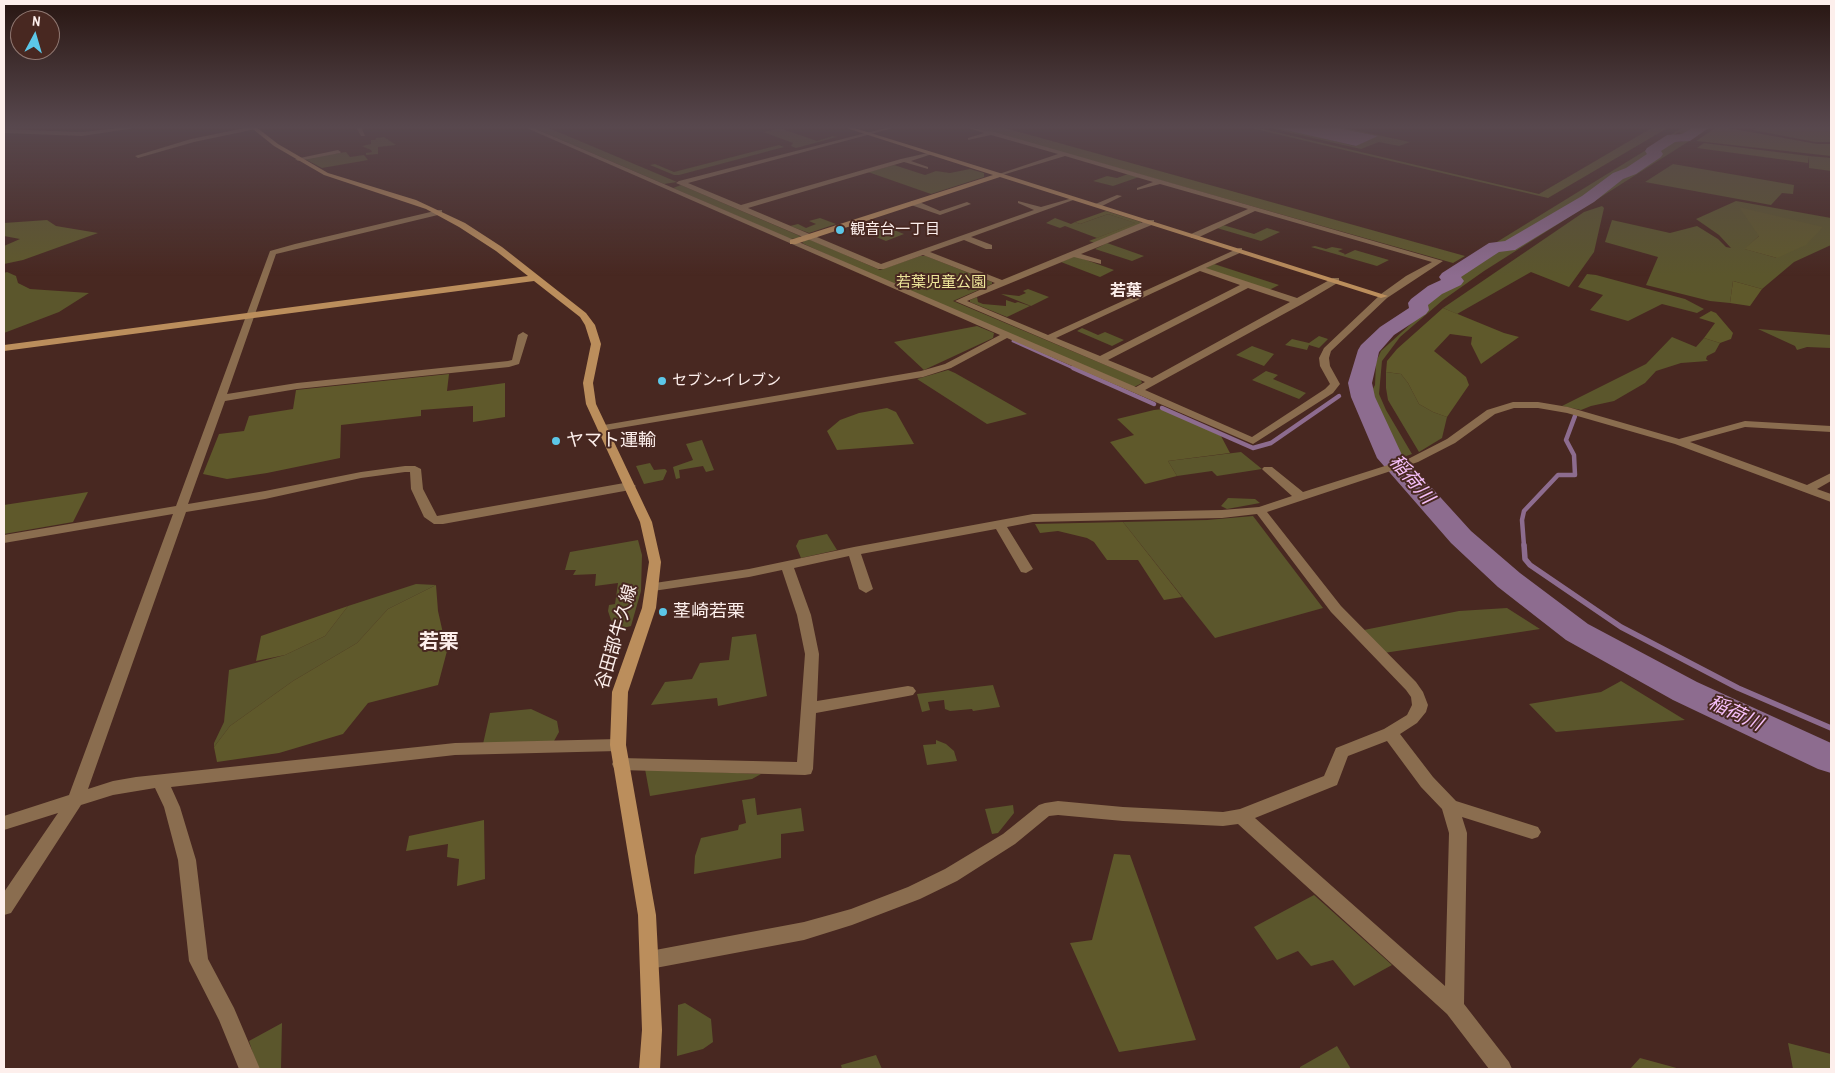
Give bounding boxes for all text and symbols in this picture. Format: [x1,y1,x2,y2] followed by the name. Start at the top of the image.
[10,10,60,60] north arrow
[31,12,42,30] text: N
[850,221,940,239] place label: 観音台一丁目
[834,224,846,236] marker: 観音台一丁目
[896,274,986,292] park label: 若葉児童公園
[1110,282,1142,302] district label: 若葉
[672,372,781,390] place label: セブン-イレブン
[656,375,668,387] marker: セブン-イレブン
[566,430,656,452] place label: ヤマト運輸
[550,435,562,447] marker: ヤマト運輸
[1384,451,1438,509] water label: 稲荷川
[592,582,642,692] street label: 谷田部牛久線
[673,601,745,623] place label: 茎崎若栗
[657,606,669,618] marker: 茎崎若栗
[419,631,459,655] district label: 若栗
[1704,692,1766,736] water label: 稲荷川

